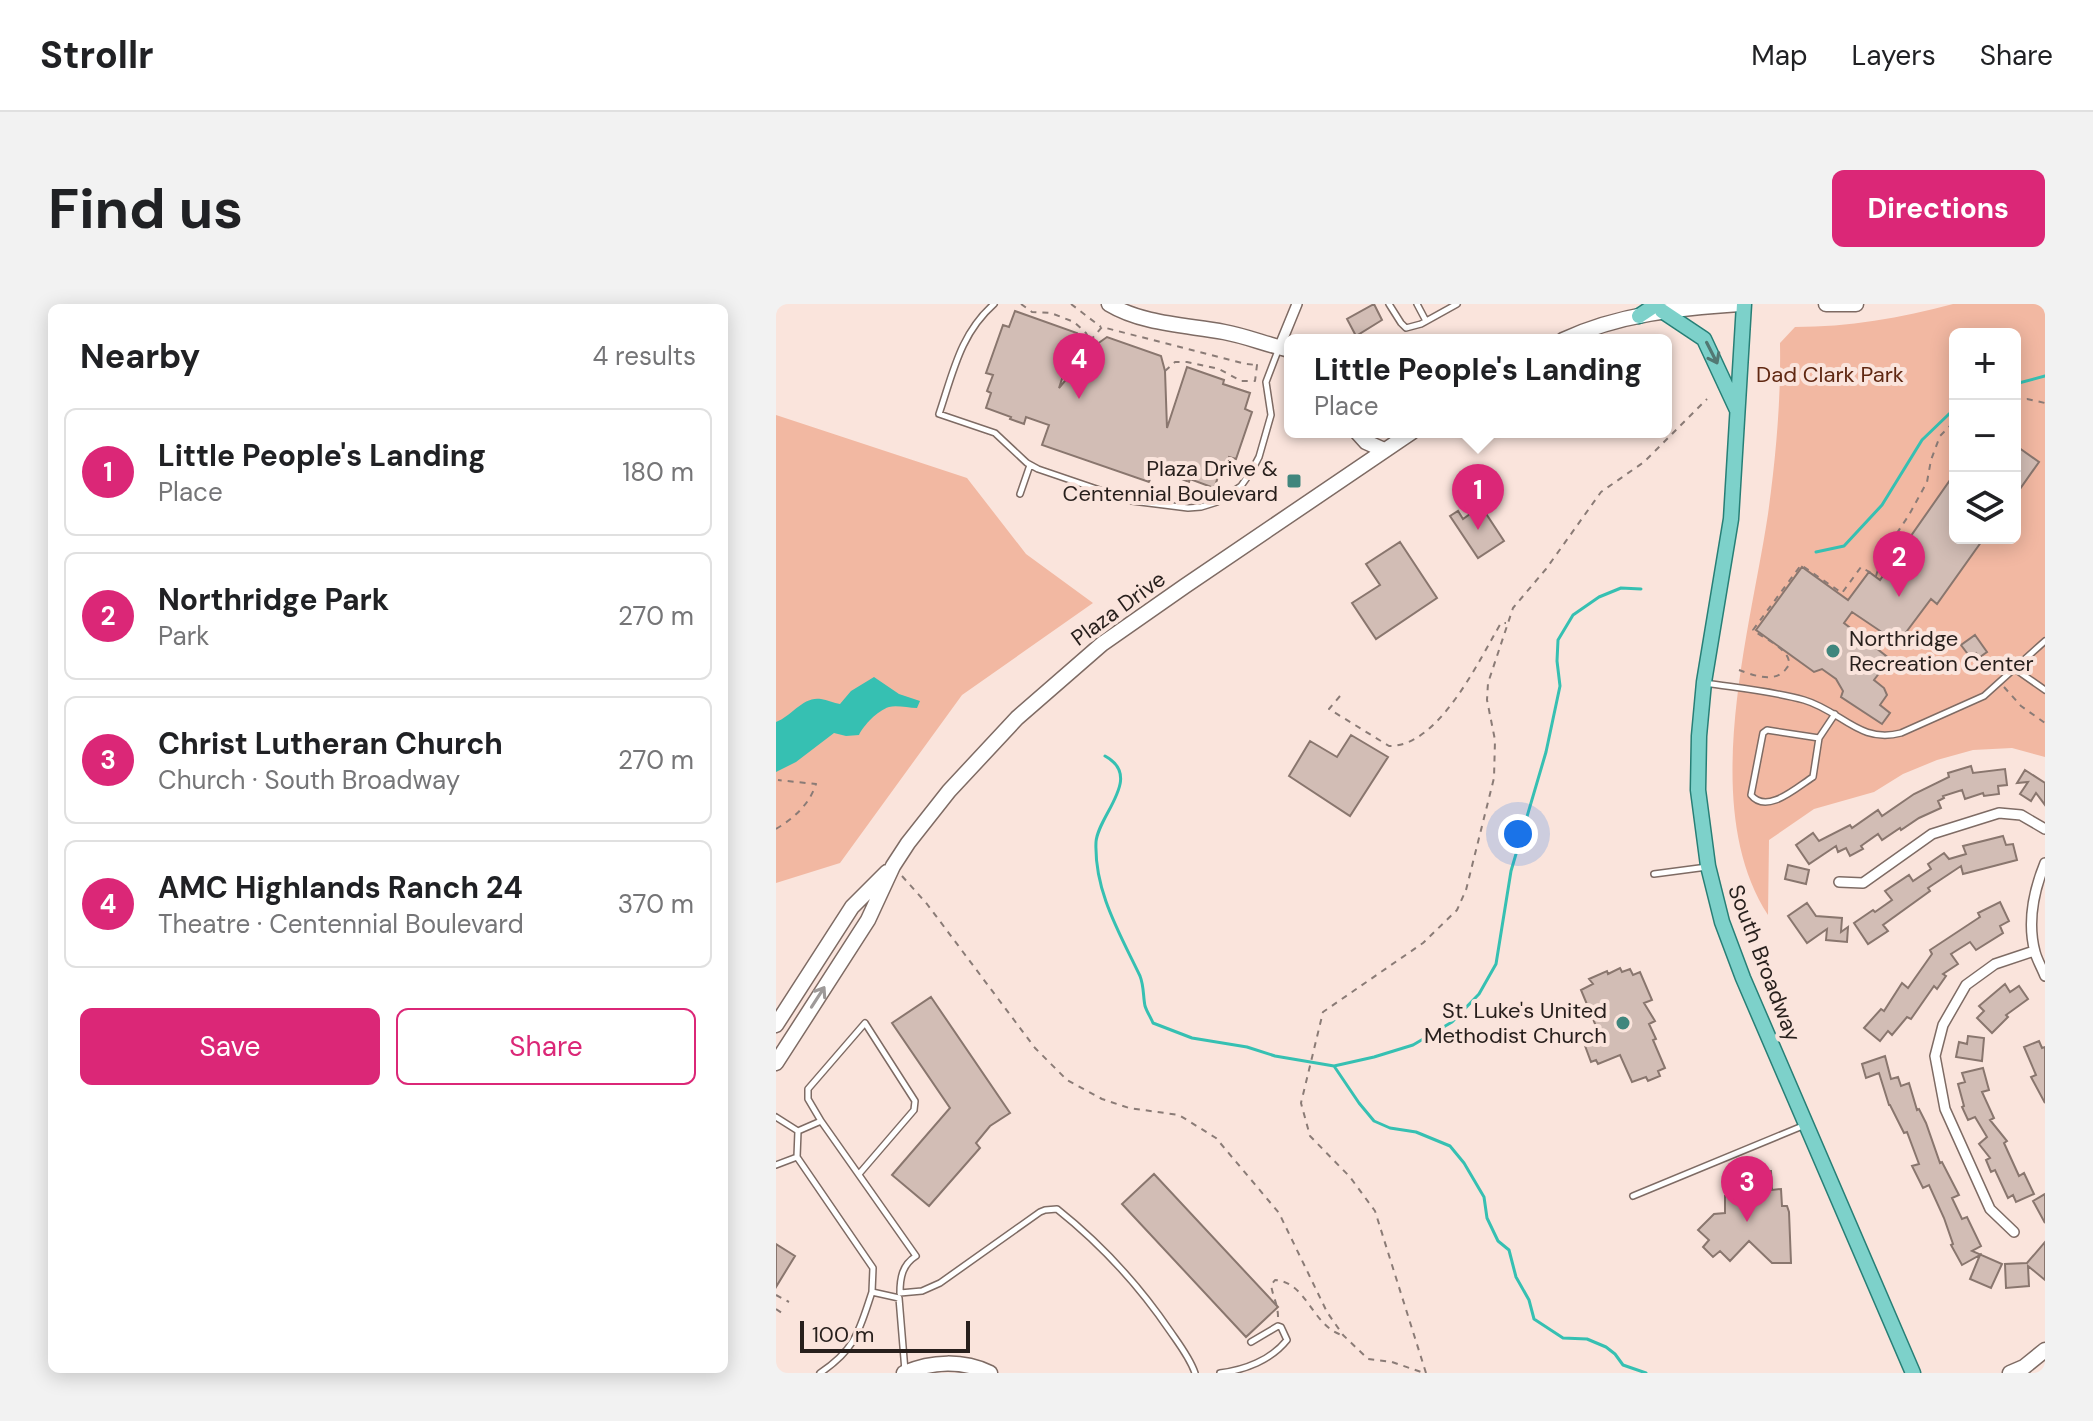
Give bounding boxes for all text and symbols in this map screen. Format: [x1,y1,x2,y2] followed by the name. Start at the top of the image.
[40,30,154,80] text: Strollr
[1751,37,1808,74] text: Map
[1852,37,1936,74] text: Layers
[1980,37,2053,74] text: Share
[1832,170,2045,247] button: Directions
[48,172,243,245] text: Find us
[1949,328,2021,544] map controls
[1949,328,2021,400] button: +
[1053,333,1105,399] pin: 4
[80,334,200,379] text: Nearby
[1284,334,1672,438] popup
[592,339,696,373] text: 4 results
[1704,340,1720,364] one-way arrow
[1314,350,1642,389] text: Little People's Landing
[1756,360,1904,389] park label: Dad Clark Park
[1314,389,1379,423] text: Place
[1949,400,2021,472] button: −
[158,436,486,475] text: Little People's Landing
[1063,454,1278,508] place label: Plaza Drive & Centennial Boulevard
[103,455,113,489] text: 1
[622,455,694,489] text: 180 m
[1452,464,1504,530] pin: 1
[1285,472,1303,490] marker: Plaza Drive & Centennial Boulevard
[1949,472,2021,544] button: layers
[158,475,223,509] text: Place
[1873,531,1925,597] pin: 2
[1065,564,1171,652] street label: Plaza Drive
[158,580,389,619] text: Northridge Park
[100,599,116,633] text: 2
[618,599,694,633] text: 270 m
[158,619,209,653] text: Park
[1849,624,2034,678] place label: Northridge Recreation Center
[1824,642,1842,660] marker: Northridge Recreation Center
[158,724,503,763] text: Christ Lutheran Church
[100,743,116,777] text: 3
[618,743,694,777] text: 270 m
[158,763,460,797] text: Church · South Broadway
[1498,814,1538,854] your location
[158,868,523,907] text: AMC Highlands Ranch 24
[1721,881,1808,1046] street label: South Broadway
[100,887,116,921] text: 4
[618,887,694,921] text: 370 m
[158,907,524,941] text: Theatre · Centennial Boulevard
[811,986,827,1009] one-way arrow
[1424,996,1607,1050] place label: St. Luke's United Methodist Church
[80,1008,380,1085] button: Save
[396,1008,696,1085] button: Share
[1614,1014,1632,1032] marker: St. Luke's United Methodist Church
[1721,1156,1773,1222] pin: 3
[800,1317,970,1353] scale bar
[812,1320,874,1349] text: 100 m

